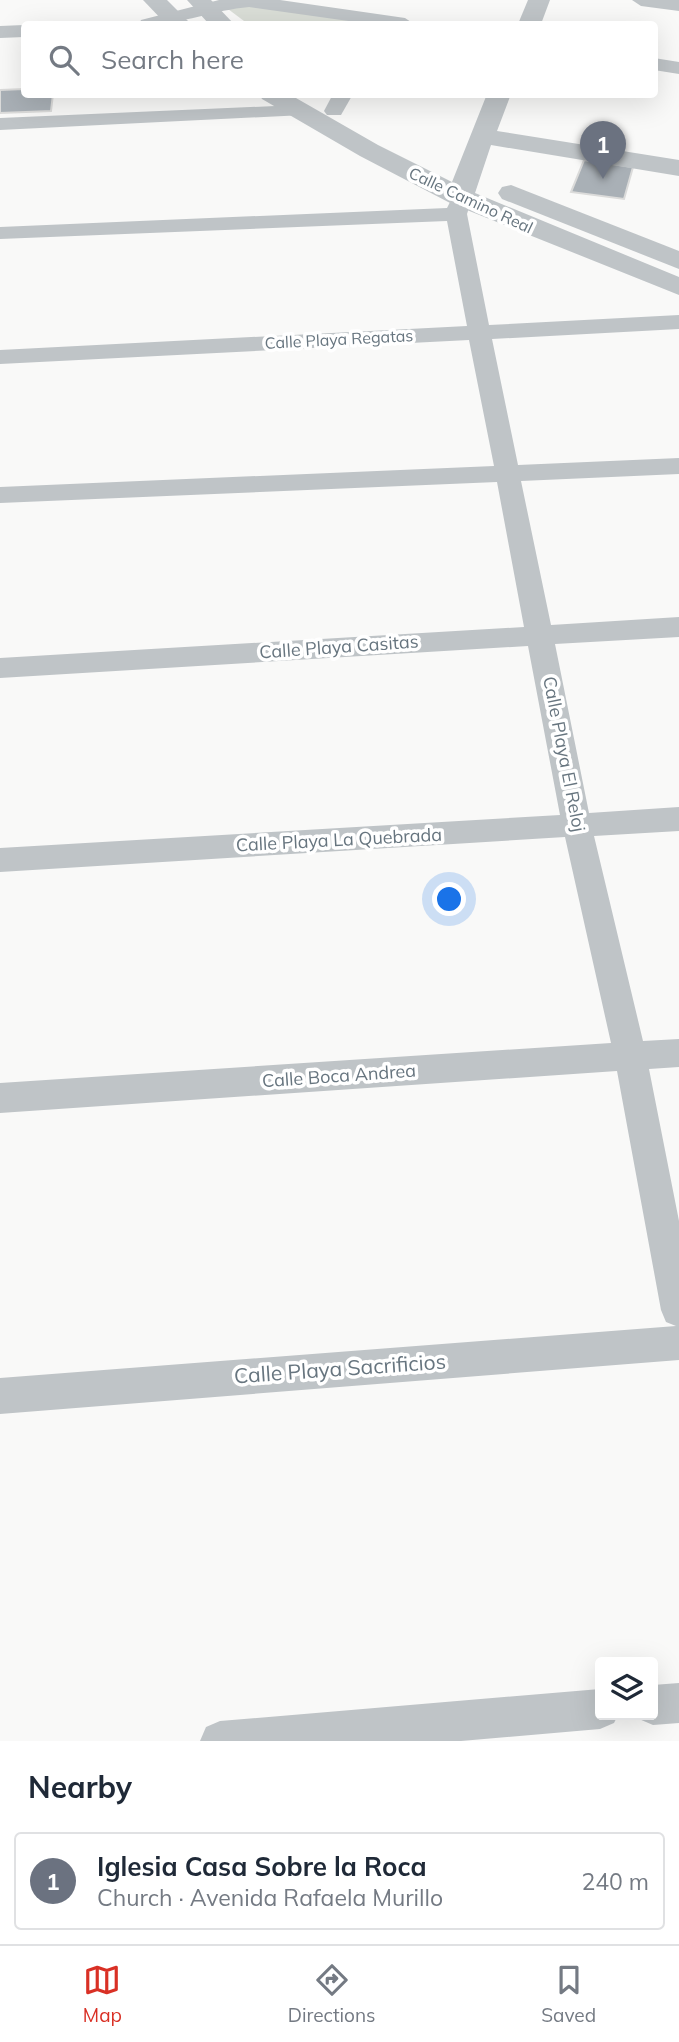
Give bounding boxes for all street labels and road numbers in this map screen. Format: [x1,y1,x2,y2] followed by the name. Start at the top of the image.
[406,162,536,238] street label: Calle Camino Real
[264,325,414,353] street label: Calle Playa Regatas
[259,629,419,664] street label: Calle Playa Casitas
[538,674,591,834] street label: Calle Playa El Reloj
[235,823,443,856] street label: Calle Playa La Quebrada
[261,1059,417,1092] street label: Calle Boca Andrea
[233,1348,447,1388] street label: Calle Playa Sacrificios

